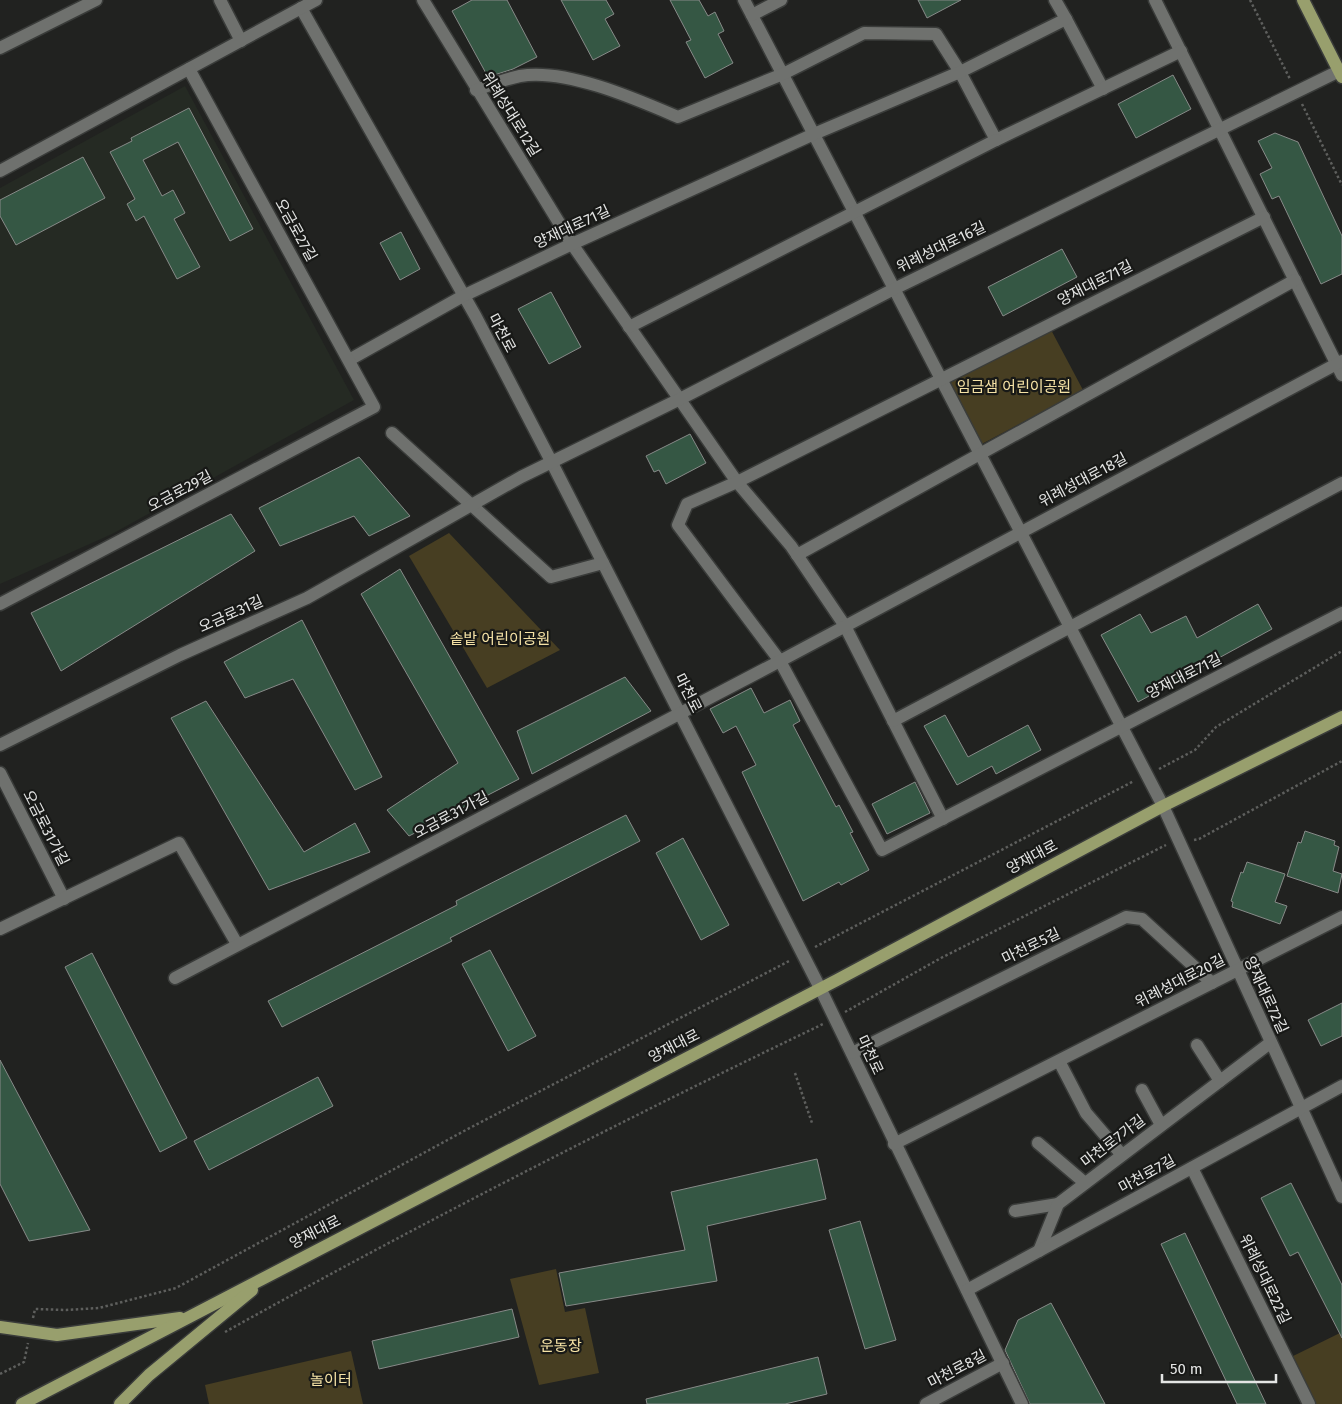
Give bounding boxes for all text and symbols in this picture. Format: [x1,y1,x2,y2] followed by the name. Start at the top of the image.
[478,68,544,160] street label: 위례성대로12길
[271,195,321,265] street label: 오금로27길
[531,202,613,252] street label: 양재대로71길
[893,218,989,276] street label: 위례성대로16길
[1054,256,1136,310] street label: 양재대로71길
[484,310,520,356] street label: 마천로
[957,378,1071,396] park label: 임금샘 어린이공원
[1036,449,1130,511] street label: 위례성대로18길
[145,467,215,515] street label: 오금로29길
[196,592,266,636] street label: 오금로31길
[450,630,550,648] park label: 솥밭 어린이공원
[1143,649,1225,703] street label: 양재대로71길
[671,670,705,716] street label: 마천로
[19,787,73,869] street label: 오금로31가길
[410,788,492,842] street label: 오금로31가길
[1003,836,1061,878] street label: 양재대로
[999,924,1063,968] street label: 마천로5길
[1132,951,1228,1011] street label: 위례성대로20길
[1240,954,1292,1036] street label: 양재대로72길
[645,1025,703,1067] street label: 양재대로
[853,1032,887,1078] street label: 마천로
[1077,1111,1149,1171] street label: 마천로7가길
[1116,1151,1178,1197] street label: 마천로7길
[286,1211,344,1253] street label: 양재대로
[1236,1231,1294,1327] street label: 위례성대로22길
[540,1337,582,1355] park label: 운동장
[925,1346,989,1392] street label: 마천로8길
[1162,1352,1276,1384] scale bar
[1170,1360,1203,1378] text: 50 m
[310,1371,352,1389] park label: 놀이터

